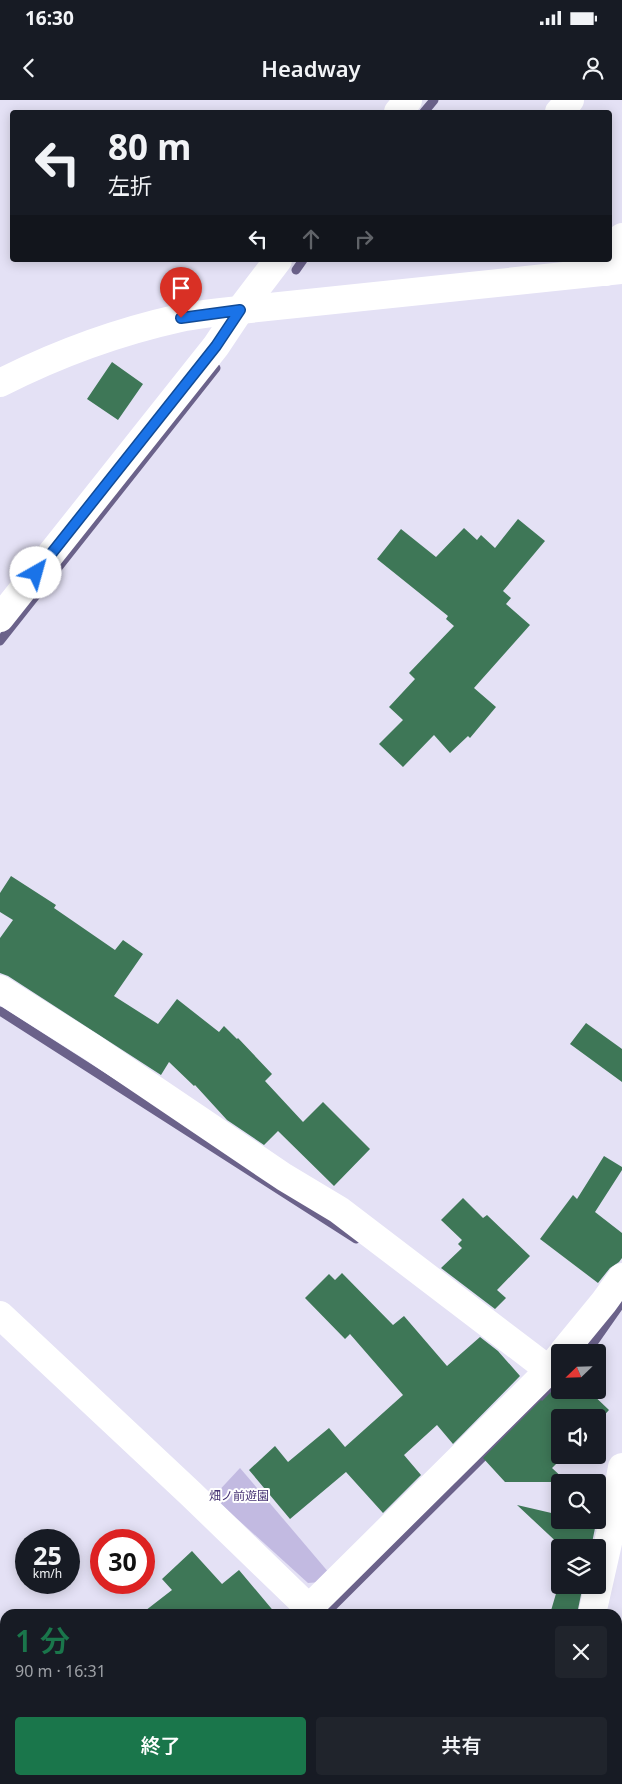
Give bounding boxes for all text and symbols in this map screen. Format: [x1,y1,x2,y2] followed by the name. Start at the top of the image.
[25,5,74,31] text: 16:30
[261,53,361,83] text: Headway
[15,54,43,82] icon: back
[579,54,607,82] icon: person
[108,123,191,170] text: 80 m
[25,130,90,195] icon: left
[108,170,152,200] text: 左折
[244,225,272,253] icon: left
[297,225,325,253] icon: ahead
[350,225,378,253] icon: right
[160,267,202,318] pin
[167,274,195,302] icon: arrive
[9,546,61,598] position arrow
[551,1344,606,1399] north arrow
[551,1344,606,1594] map controls
[551,1409,606,1464] button: sound
[551,1474,606,1529] button: search
[209,1487,269,1504] park label: 畑ノ前遊園
[90,1529,155,1594] speed limit sign: 30
[33,1538,62,1572] text: 25
[551,1539,606,1594] button: layers
[33,1565,62,1582] text: km/h
[15,1620,70,1661] text: 1 分
[555,1626,607,1678] button: close
[15,1660,106,1682] text: 90 m · 16:31
[15,1717,306,1775] button: 終了
[316,1717,607,1775] button: 共有

